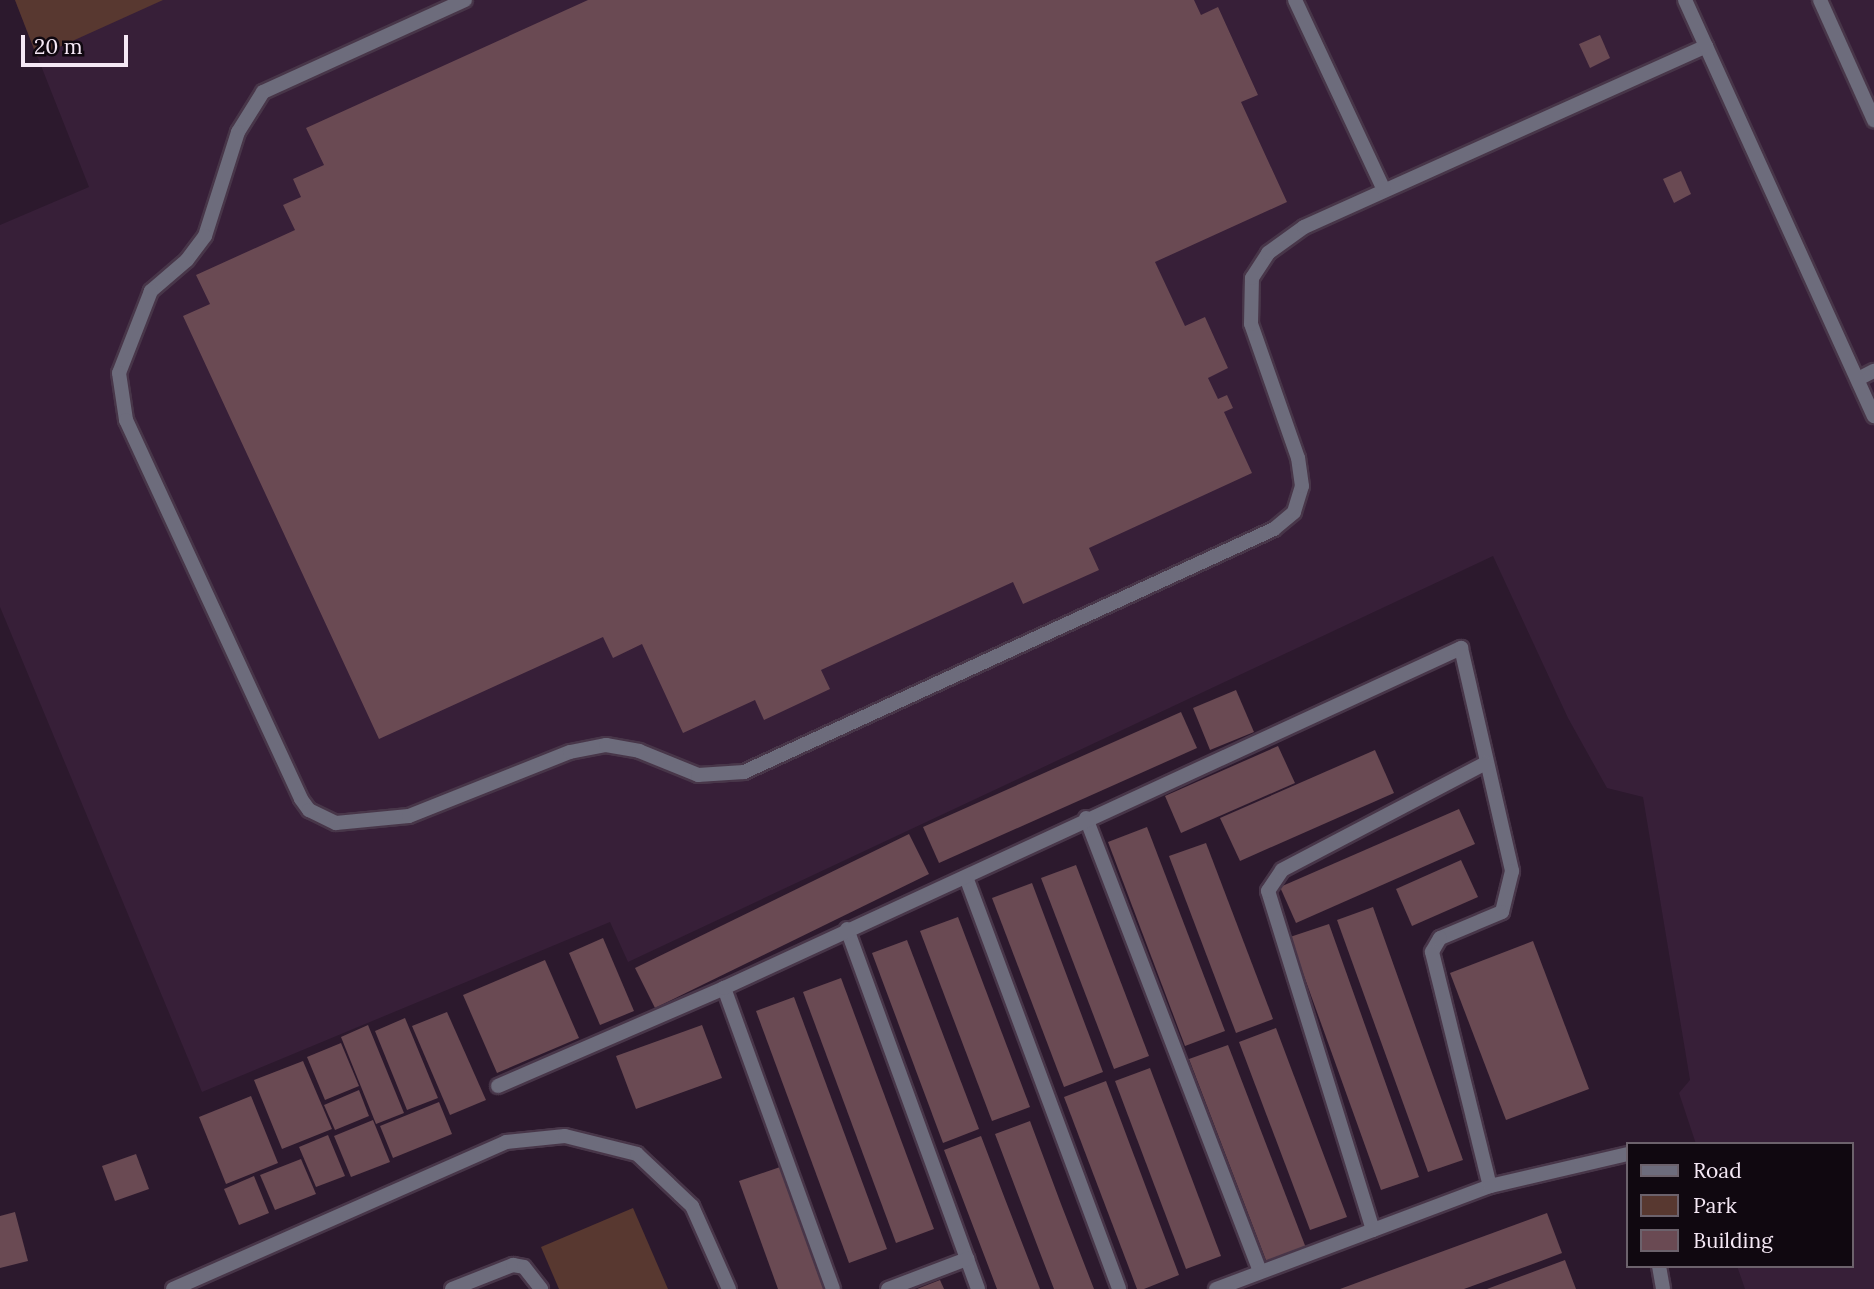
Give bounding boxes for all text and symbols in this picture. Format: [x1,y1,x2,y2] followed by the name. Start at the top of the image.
[24,21,131,65] scale bar
[34,33,83,60] text: 20 m
[1626,1142,1853,1268] legend
[1693,1157,1742,1184] text: Road
[1693,1192,1737,1219] text: Park
[1693,1227,1773,1254] text: Building

